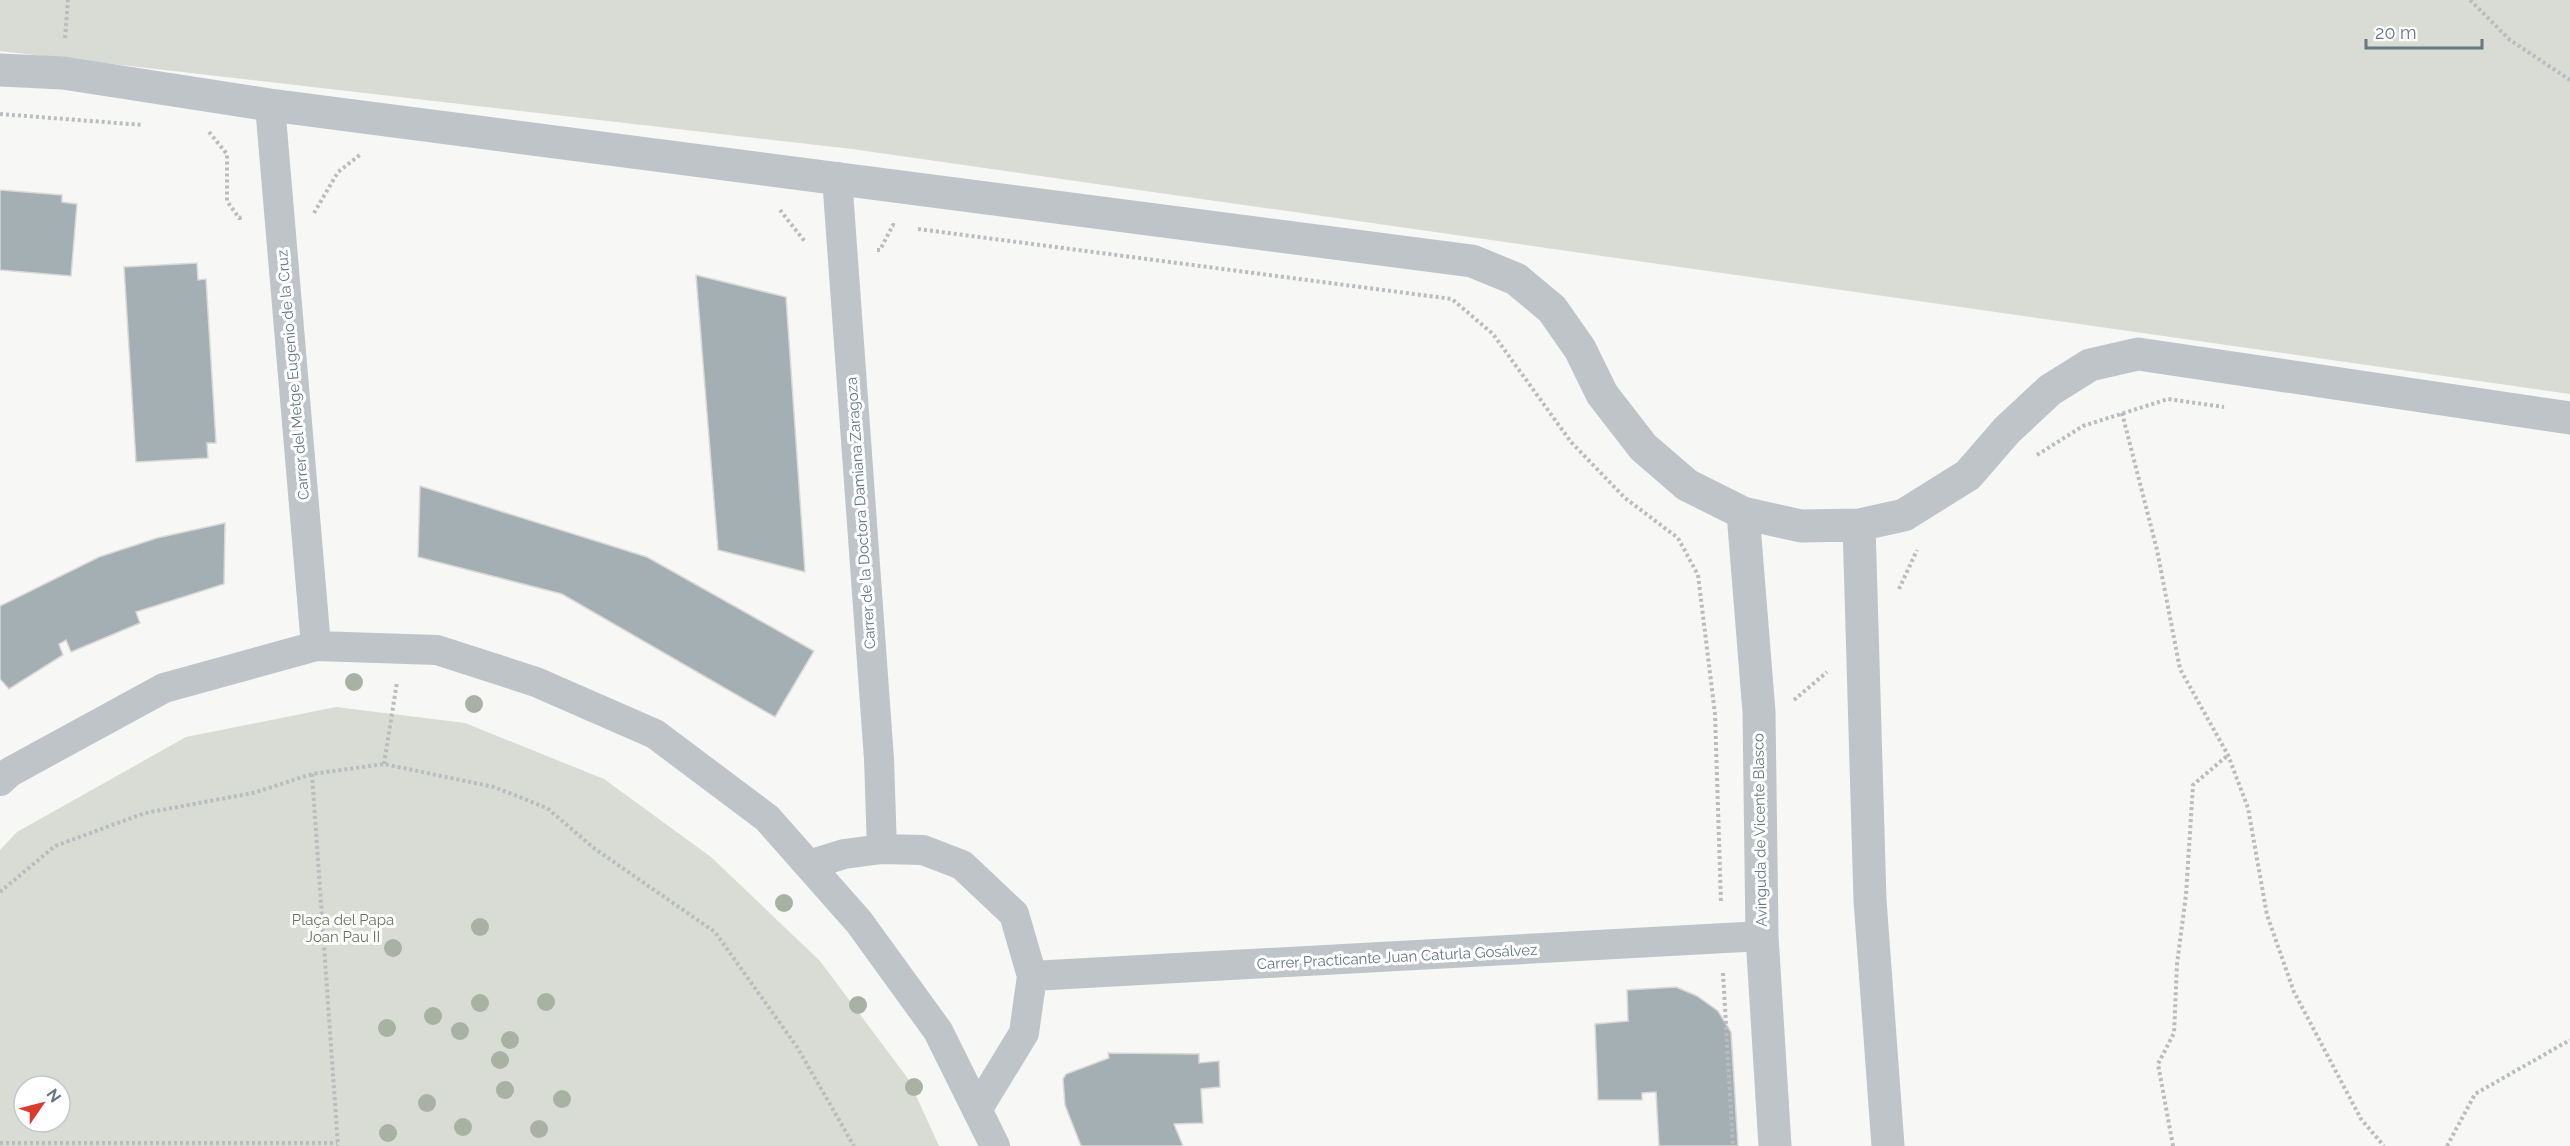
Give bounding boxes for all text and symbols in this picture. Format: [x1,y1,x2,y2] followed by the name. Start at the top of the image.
[2366,12,2482,50] scale bar
[2375,22,2417,43] text: 20 m
[273,249,313,501] street label: Carrer del Metge Eugenio de la Cruz
[843,376,879,650] street label: Carrer de la Doctora Damiana Zaragoza
[1749,733,1771,927] street label: Avinguda de Vicente Blasco
[292,911,394,946] park label: Plaça del Papa Joan Pau II
[1256,941,1538,973] street label: Carrer Practicante Juan Caturla Gosálvez
[12,1074,72,1134] north arrow
[43,1085,65,1106] text: N

